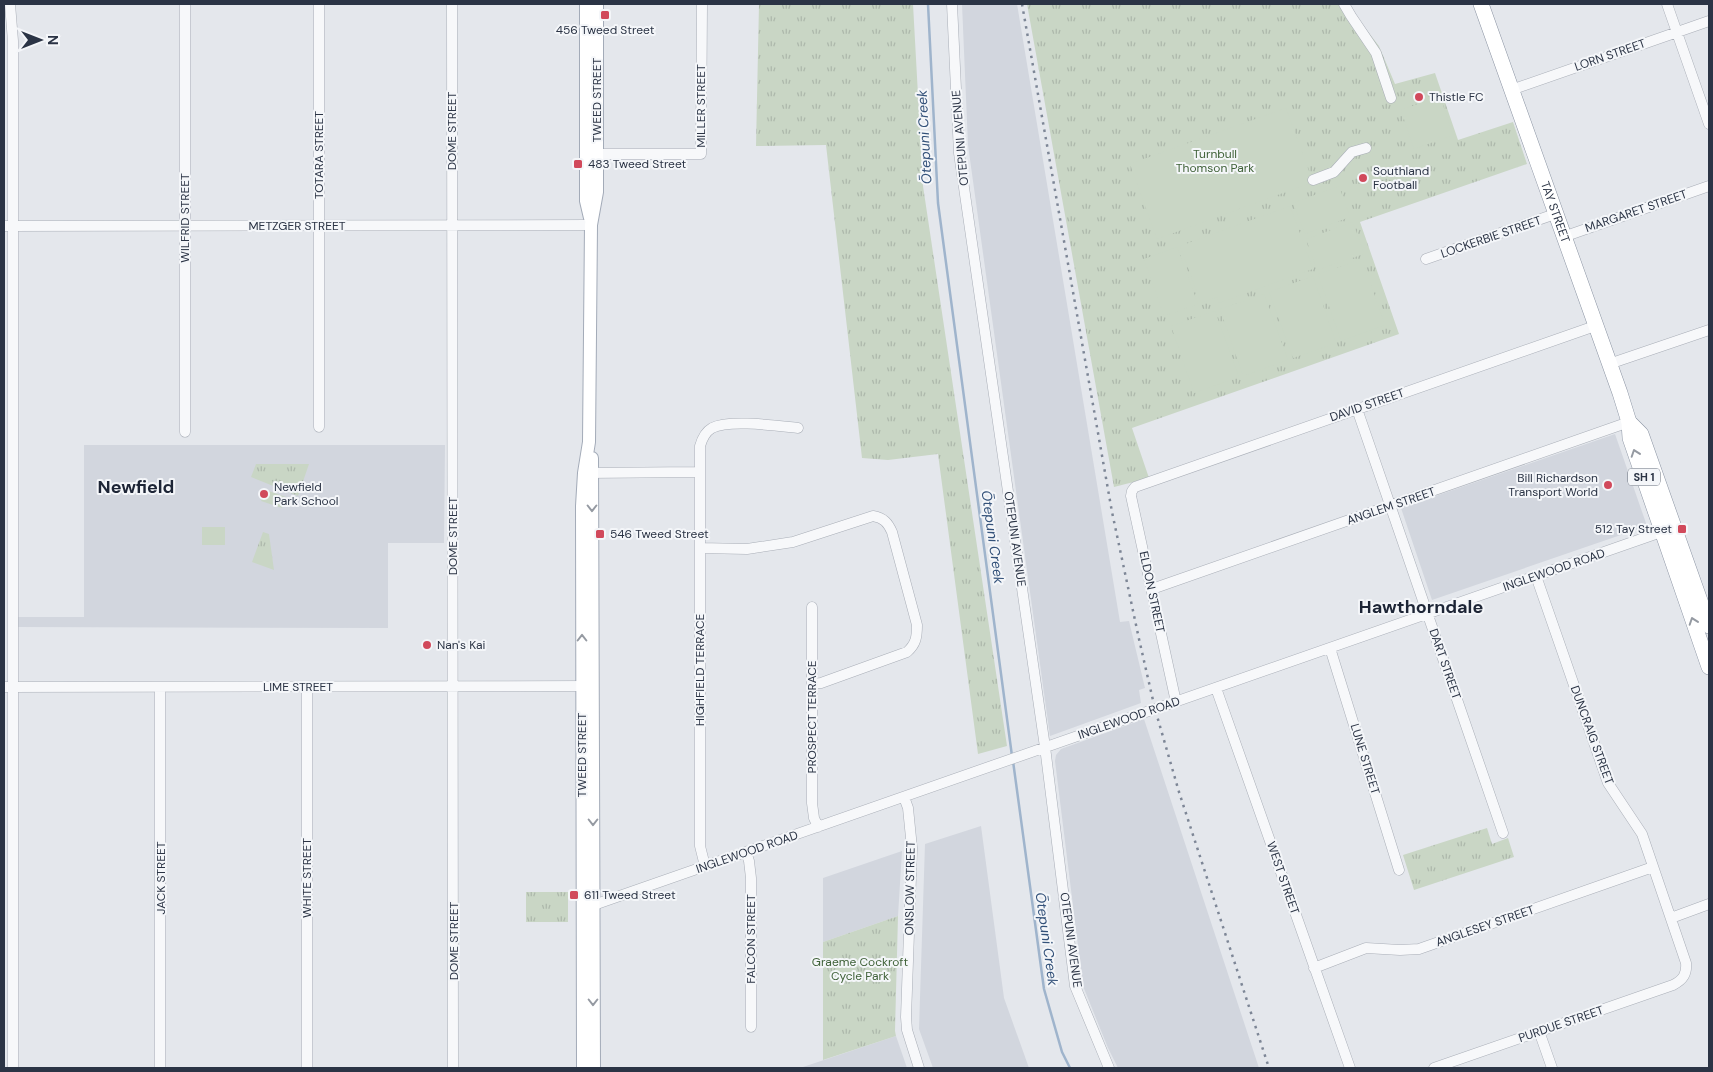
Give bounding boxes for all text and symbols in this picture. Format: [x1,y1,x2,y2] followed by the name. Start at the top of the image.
[599,9,611,21] marker: 456 Tweed Street
[15,15,65,65] north arrow
[556,22,655,38] place label: 456 Tweed Street
[44,35,62,45] text: N
[1572,35,1648,75] street label: LORN STREET
[589,58,605,142] street label: TWEED STREET
[693,64,709,148] street label: MILLER STREET
[912,89,935,185] water label: Ōtepuni Creek
[948,89,972,187] street label: OTEPUNI AVENUE
[1429,89,1484,105] place label: Thistle FC
[444,91,460,170] street label: DOME STREET
[1413,91,1425,103] marker: Thistle FC
[311,111,327,199] street label: TOTARA STREET
[1176,146,1254,176] park label: Turnbull Thomson Park
[588,156,687,172] place label: 483 Tweed Street
[572,158,584,170] marker: 483 Tweed Street
[1373,163,1429,193] place label: Southland Football
[1357,172,1369,184] marker: Southland Football
[177,173,193,263] street label: WILFRID STREET
[1537,179,1574,245] street label: TAY STREET
[1583,186,1689,236] street label: MARGARET STREET
[1439,212,1544,262] street label: LOCKERBIE STREET
[249,218,346,234] street label: METZGER STREET
[1328,385,1407,425] street label: DAVID STREET
[1631,449,1641,457] one-way arrow
[1628,468,1660,486] road number: SH 1
[1508,470,1598,500] place label: Bill Richardson Transport World
[98,475,174,499] district label: Newfield
[274,479,339,509] place label: Newfield Park School
[1602,479,1614,491] marker: Bill Richardson Transport World
[1345,483,1438,529] street label: ANGLEM STREET
[258,488,270,500] marker: Newfield Park School
[978,489,1009,586] water label: Ōtepuni Creek
[1000,490,1030,588] street label: OTEPUNI AVENUE
[445,496,461,575] street label: DOME STREET
[587,504,597,512] one-way arrow
[1595,521,1672,537] place label: 512 Tay Street
[1676,523,1688,535] marker: 512 Tay Street
[610,526,709,542] place label: 546 Tweed Street
[594,528,606,540] marker: 546 Tweed Street
[1501,545,1607,595] street label: INGLEWOOD ROAD
[1136,550,1169,635] street label: ELDON STREET
[1359,595,1483,619] district label: Hawthorndale
[692,613,708,726] street label: HIGHFIELD TERRACE
[1689,618,1699,626] one-way arrow
[1425,627,1465,702] street label: DART STREET
[577,633,587,641] one-way arrow
[437,637,486,653] place label: Nan's Kai
[421,639,433,651] marker: Nan's Kai
[804,660,820,774] street label: PROSPECT TERRACE
[263,679,333,695] street label: LIME STREET
[1567,683,1617,787] street label: DUNCRAIG STREET
[1076,693,1182,743] street label: INGLEWOOD ROAD
[574,713,590,797] street label: TWEED STREET
[1347,722,1383,796] street label: LUNE STREET
[588,819,598,827] one-way arrow
[694,827,800,877] street label: INGLEWOOD ROAD
[299,838,315,918] street label: WHITE STREET
[1263,839,1303,917] street label: WEST STREET
[901,840,919,936] street label: ONSLOW STREET
[153,841,169,914] street label: JACK STREET
[584,887,676,903] place label: 611 Tweed Street
[568,889,580,901] marker: 611 Tweed Street
[1032,891,1063,988] water label: Ōtepuni Creek
[1056,891,1086,989] street label: OTEPUNI AVENUE
[743,894,759,984] street label: FALCON STREET
[446,901,462,980] street label: DOME STREET
[1434,902,1537,950] street label: ANGLESEY STREET
[812,954,908,984] park label: Graeme Cockroft Cycle Park
[588,999,598,1007] one-way arrow
[1516,1002,1606,1046] street label: PURDUE STREET

